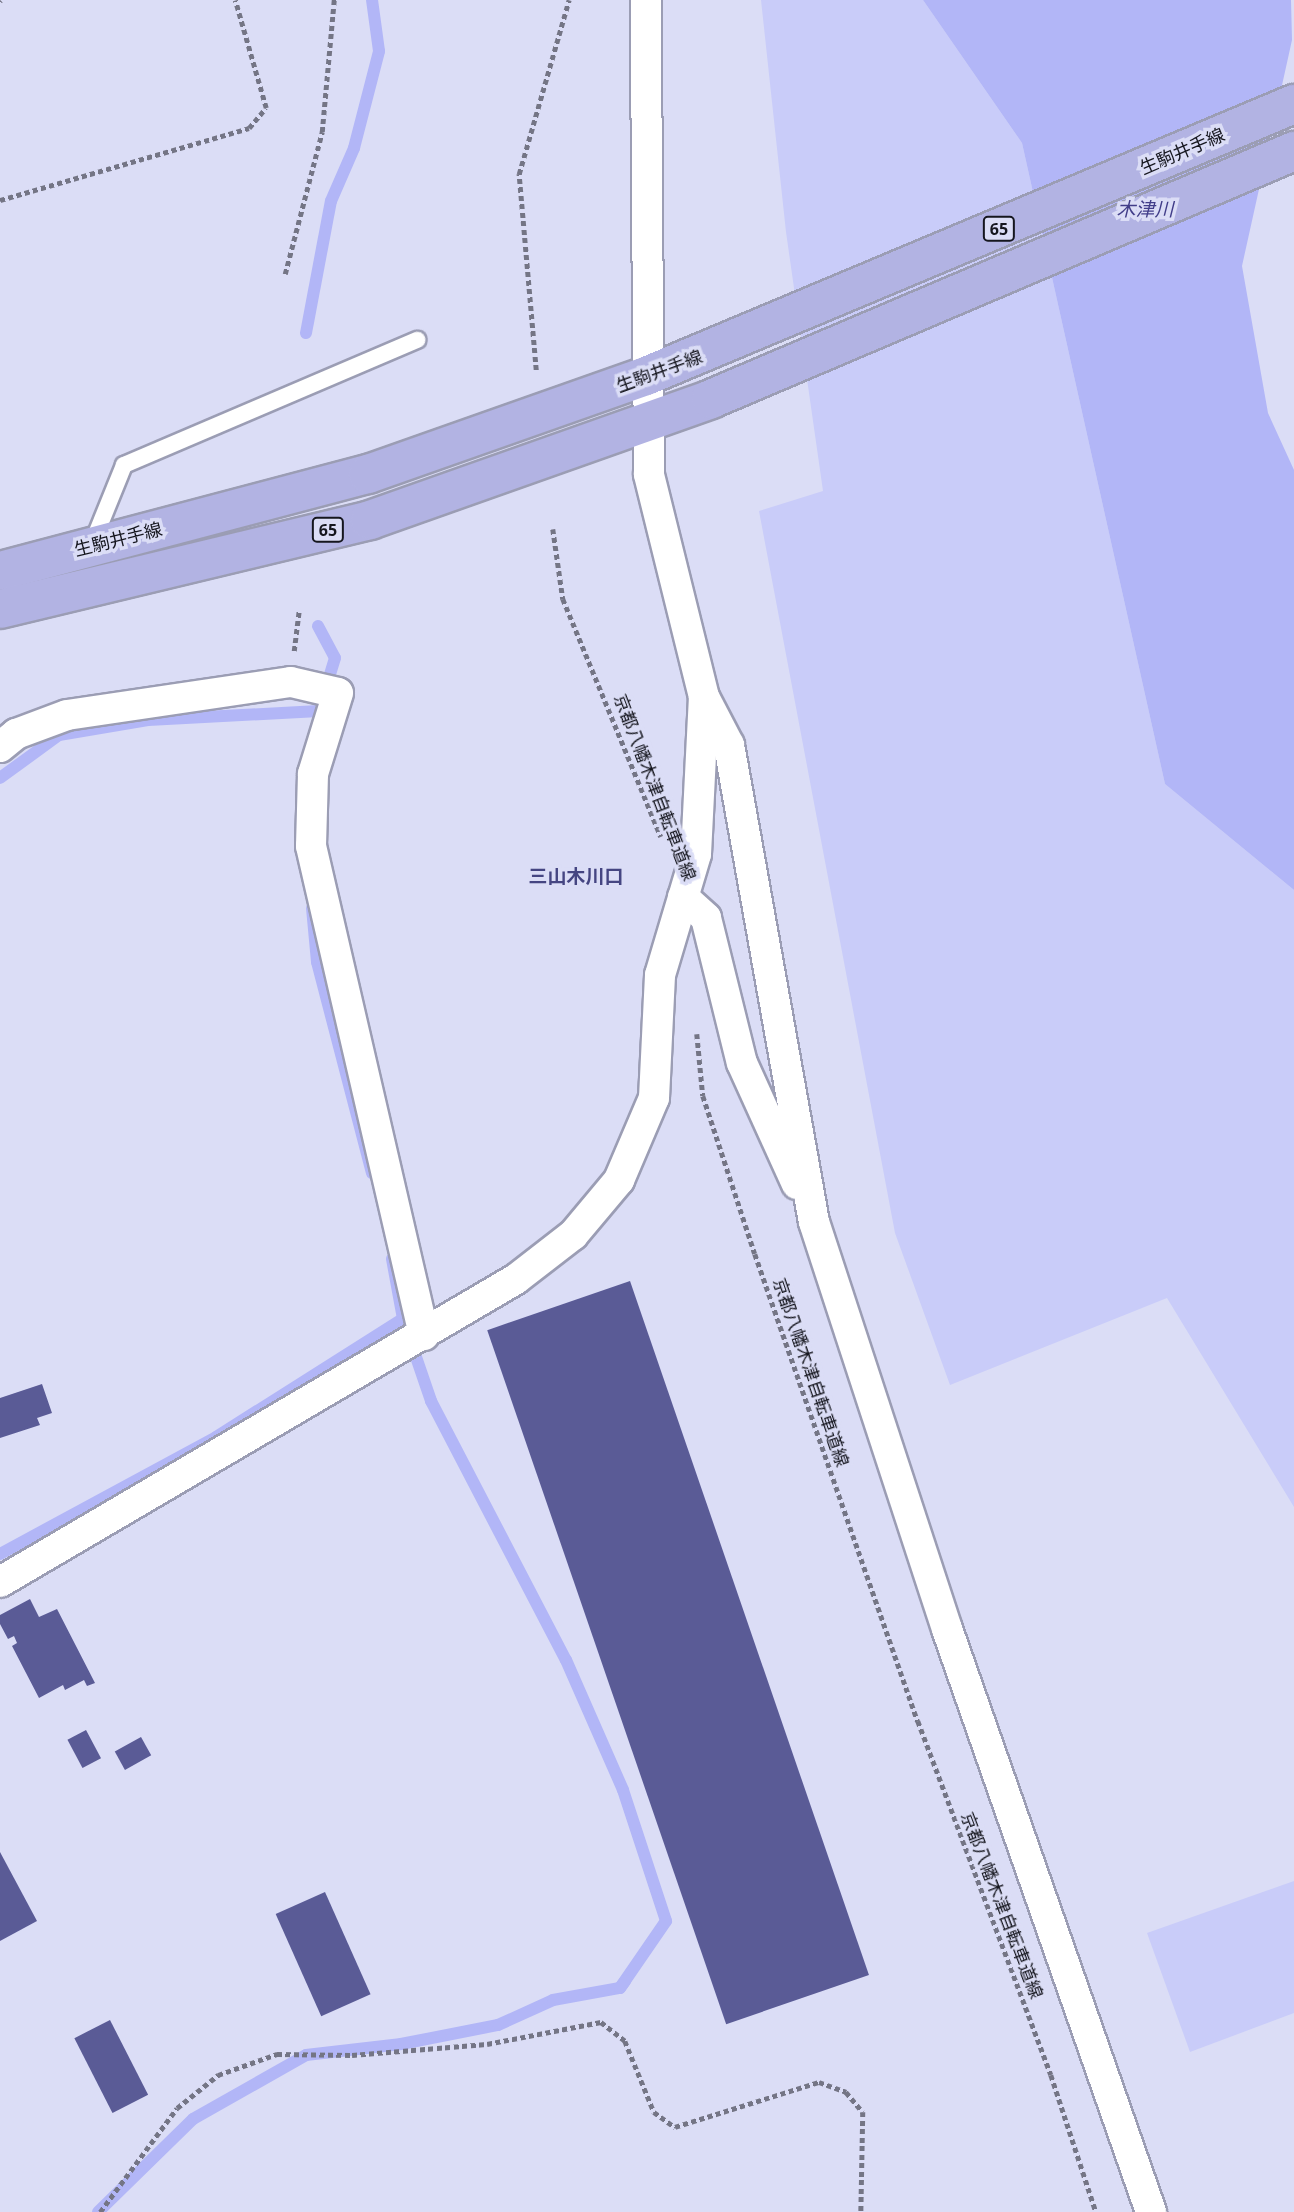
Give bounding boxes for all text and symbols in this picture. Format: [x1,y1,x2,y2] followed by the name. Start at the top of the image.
[1136,123,1228,179] street label: 生駒井手線
[1117,199,1173,221] water label: 木津川
[982,216,1016,242] road number: 65
[613,345,705,397] street label: 生駒井手線
[310,517,346,542] road number: 65
[72,518,164,560] street label: 生駒井手線
[609,691,701,883] street label: 京都八幡木津自転車道線
[529,866,623,888] district label: 三山木川口
[769,1275,853,1469] street label: 京都八幡木津自転車道線
[956,1809,1048,2001] street label: 京都八幡木津自転車道線

